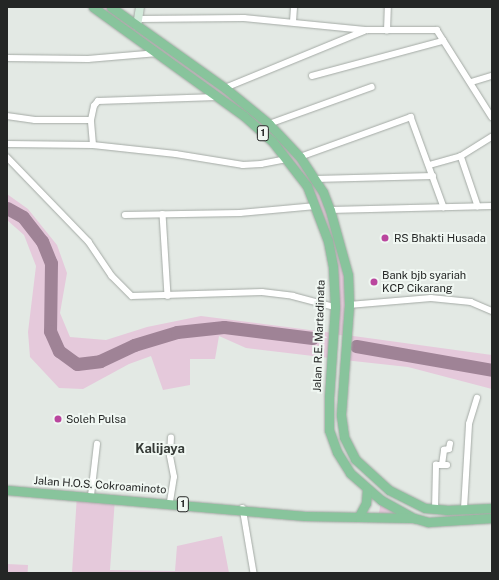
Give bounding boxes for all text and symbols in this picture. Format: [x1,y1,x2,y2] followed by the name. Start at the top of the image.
[256,125,270,141] road number: 1
[394,231,486,245] place label: RS Bhakti Husada
[379,232,391,244] marker: RS Bhakti Husada
[382,269,466,295] place label: Bank bjb syariah KCP Cikarang
[369,277,379,287] marker: Bank bjb syariah KCP Cikarang
[310,280,328,392] street label: Jalan R.E. Martadinata
[66,412,126,426] place label: Soleh Pulsa
[53,414,63,424] marker: Soleh Pulsa
[135,441,185,457] district label: Kalijaya
[33,474,167,496] street label: Jalan H.O.S. Cokroaminoto
[176,496,190,512] road number: 1

